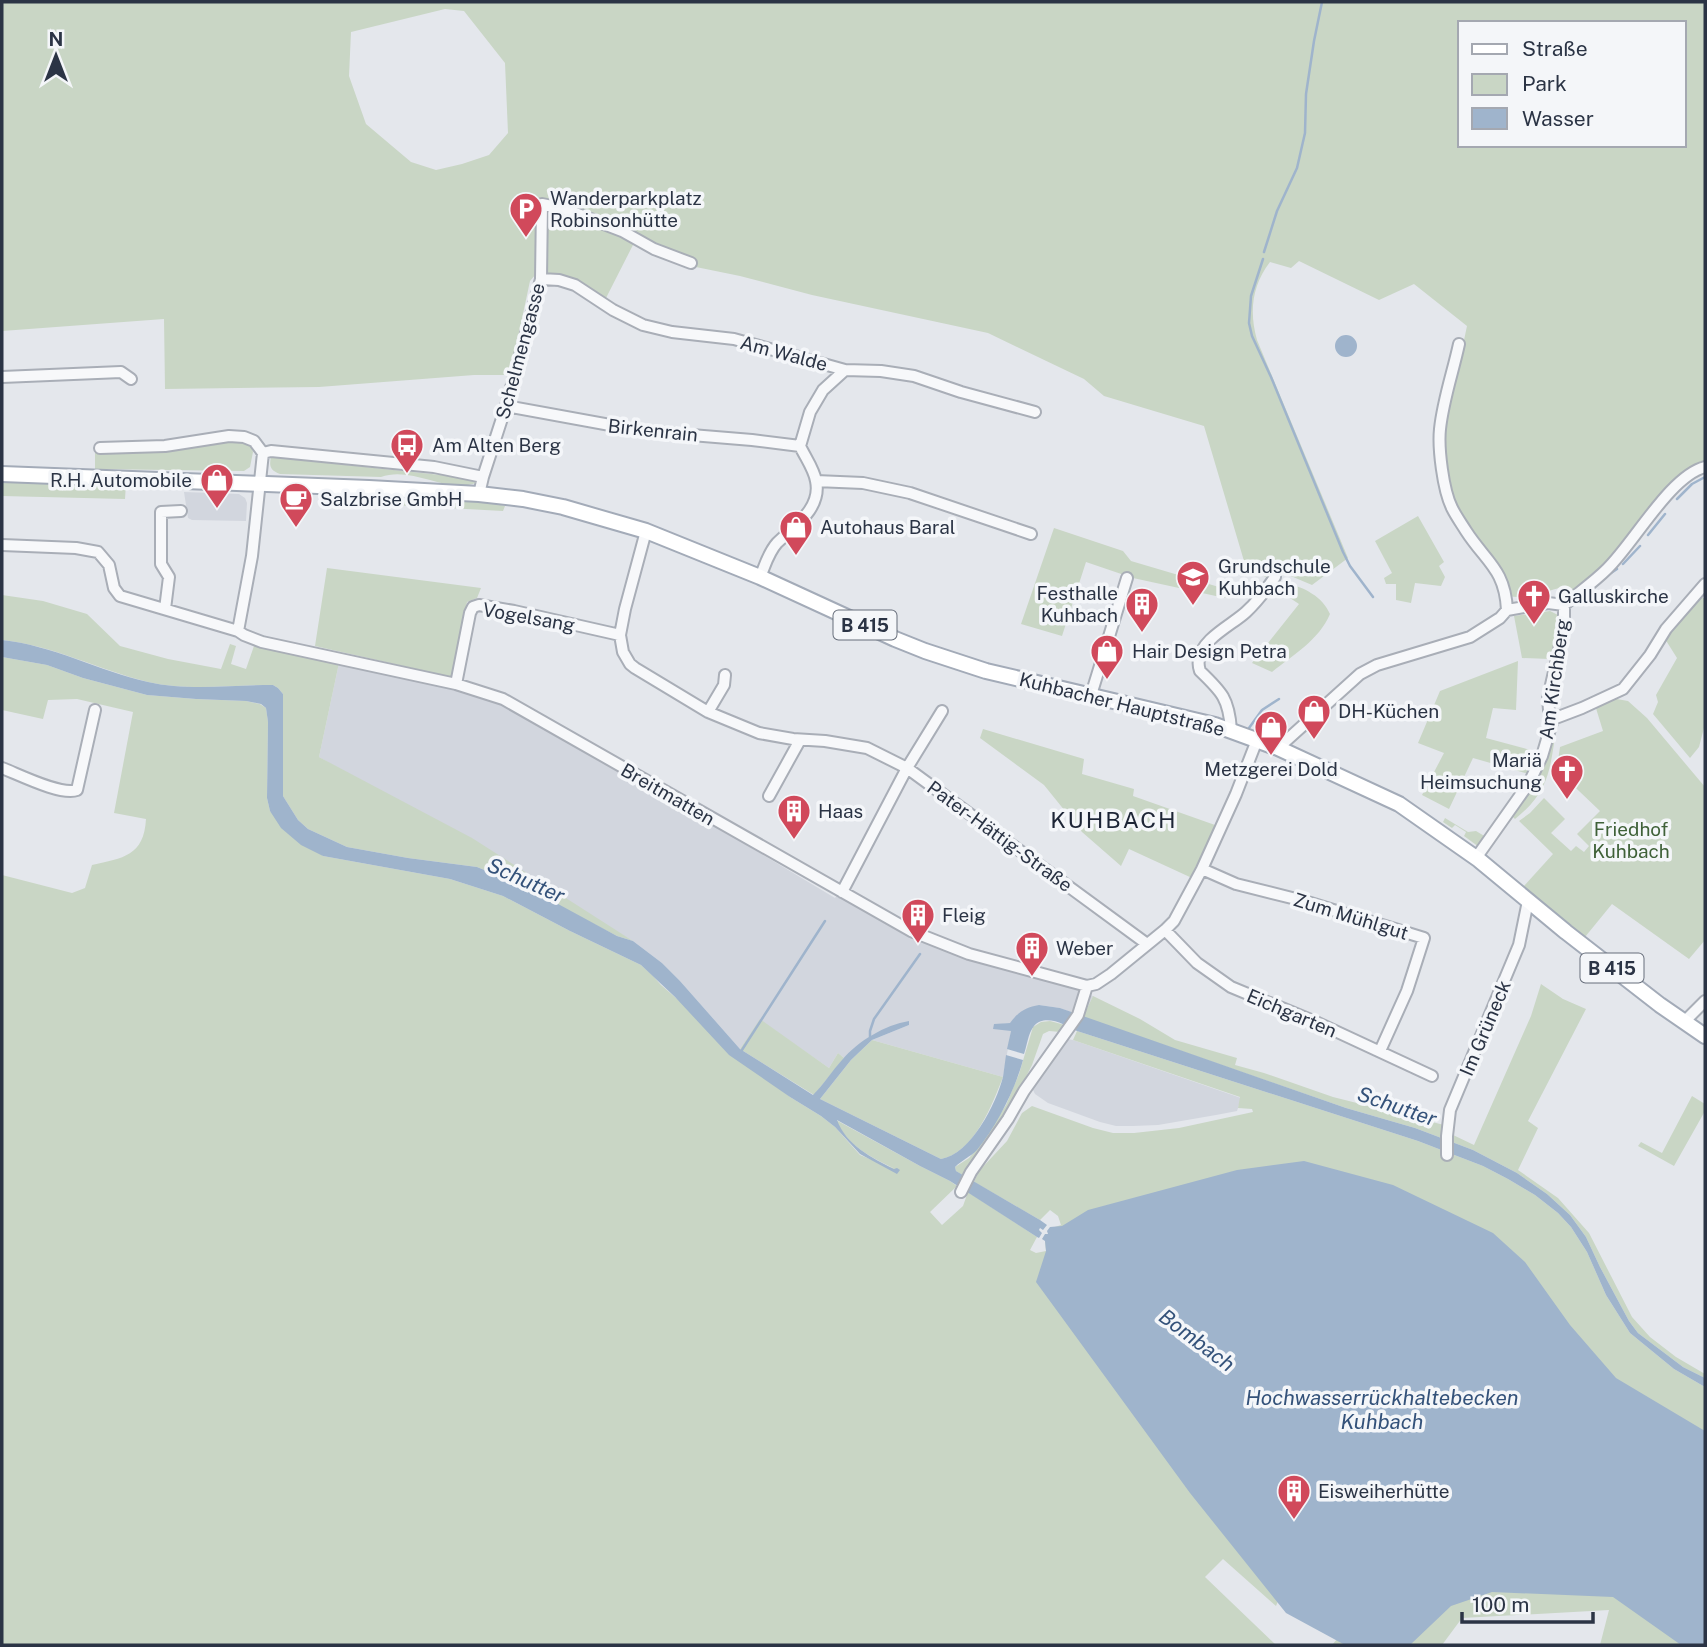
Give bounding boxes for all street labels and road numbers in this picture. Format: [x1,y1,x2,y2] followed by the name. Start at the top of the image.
[491,280,549,422] street label: Schelmengasse
[738,331,830,375] street label: Am Walde
[607,414,699,446] street label: Birkenrain
[481,598,577,636] street label: Vogelsang
[834,610,896,640] road number: B 415
[1535,617,1573,741] street label: Am Kirchberg
[1017,668,1227,740] street label: Kuhbacher Hauptstraße
[617,758,719,830] street label: Breitmatten
[923,776,1077,896] street label: Pater-Hättig-Straße
[1291,888,1411,944] street label: Zum Mühlgut
[1580,953,1644,982] road number: B 415
[1455,977,1515,1079] street label: Im Grüneck
[1244,984,1340,1042] street label: Eichgarten

